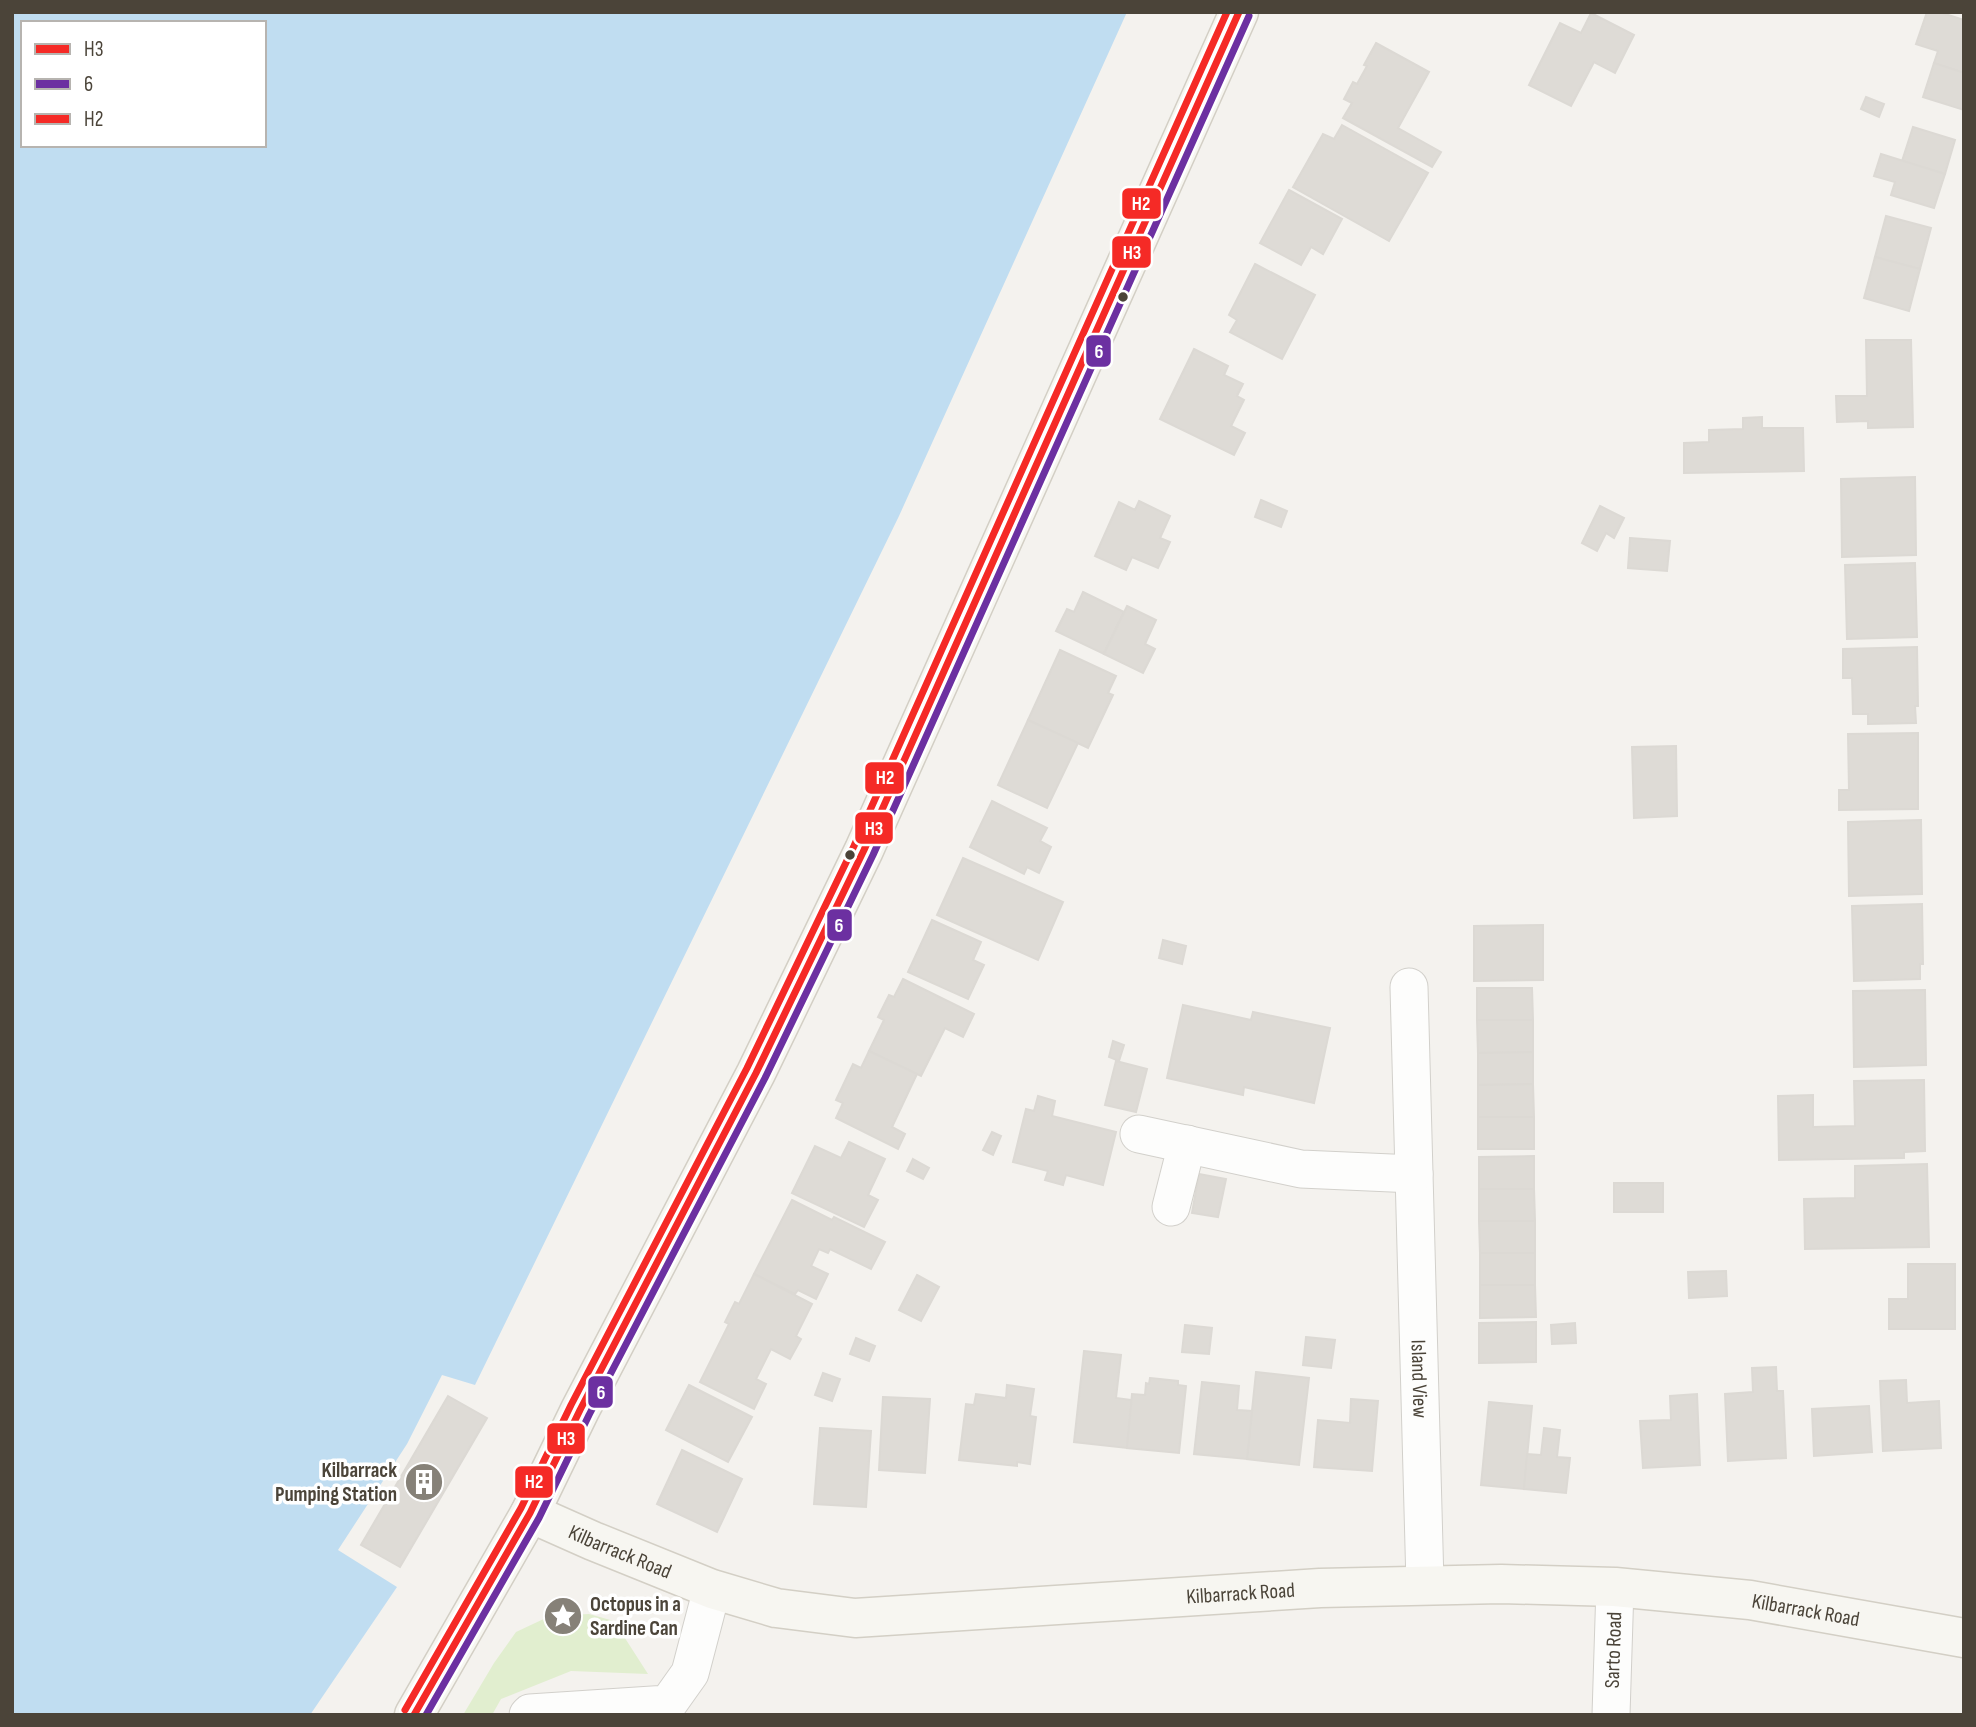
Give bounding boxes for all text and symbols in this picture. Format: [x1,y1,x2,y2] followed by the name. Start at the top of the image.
[21,21,266,147] legend
[84,37,103,62] text: H3
[84,72,93,97] text: 6
[84,107,103,132] text: H2
[1121,187,1162,220] line badge: H2
[1132,193,1150,216] text: H2
[1111,235,1152,269] line badge: H3
[1123,242,1141,265] text: H3
[1116,290,1130,304] unlabelled marker
[1085,334,1112,368] line badge: 6
[1095,341,1104,364] text: 6
[864,761,905,795] line badge: H2
[876,767,894,790] text: H2
[854,811,894,845] line badge: H3
[865,818,883,841] text: H3
[843,848,857,862] unlabelled marker
[826,908,853,942] line badge: 6
[835,915,844,938] text: 6
[1406,1339,1433,1419] street label: Island View
[587,1375,614,1409] line badge: 6
[597,1382,606,1405] text: 6
[546,1422,586,1455] line badge: H3
[557,1428,575,1451] text: H3
[275,1458,397,1507] place label: Kilbarrack Pumping Station
[403,1461,445,1503] building icon: Kilbarrack Pumping Station
[514,1465,554,1499] line badge: H2
[525,1471,543,1494] text: H2
[565,1519,675,1584] street label: Kilbarrack Road
[1185,1577,1296,1609] street label: Kilbarrack Road
[1750,1588,1862,1632] street label: Kilbarrack Road
[590,1592,681,1641] place label: Octopus in a Sardine Can
[542,1595,584,1637] place icon: Octopus in a Sardine Can
[1599,1611,1627,1689] street label: Sarto Road

